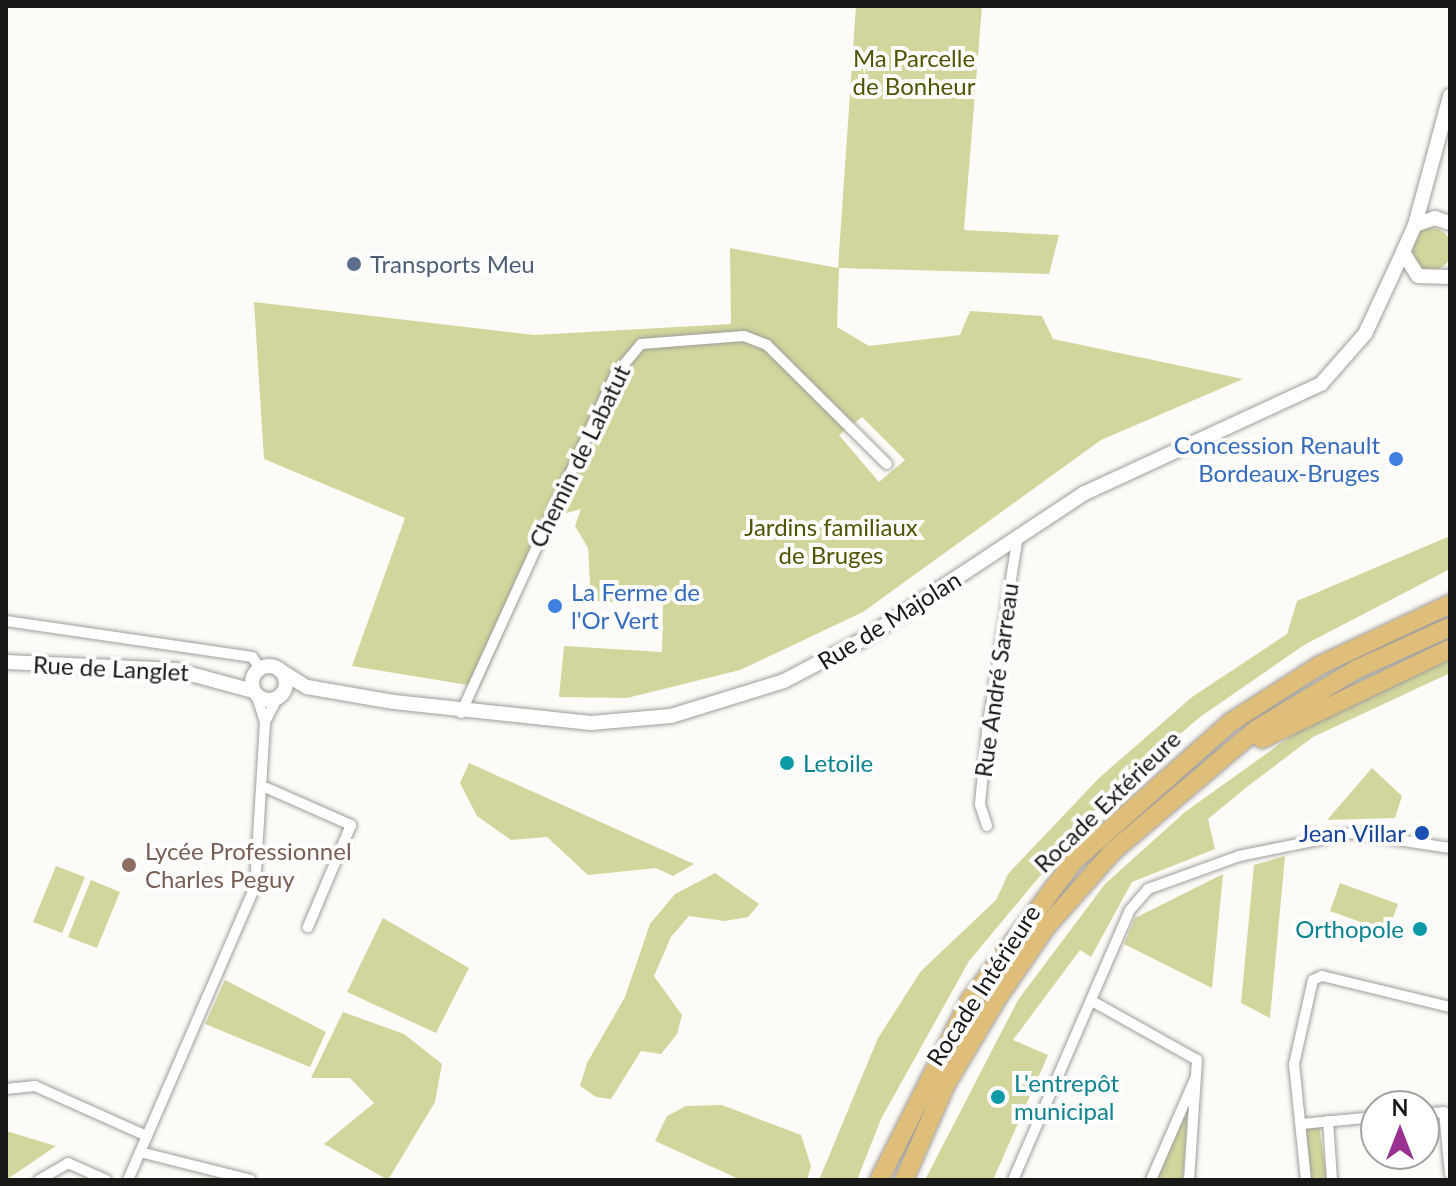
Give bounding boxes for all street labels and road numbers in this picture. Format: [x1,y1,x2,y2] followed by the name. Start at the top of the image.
[522,360,636,552] street label: Chemin de Labatut
[812,565,966,675] street label: Rue de Majolan
[968,581,1024,779] street label: Rue André Sarreau
[32,650,190,686] street label: Rue de Langlet
[1028,724,1186,878] street label: Rocade Extérieure
[920,899,1046,1071] street label: Rocade Intérieure

